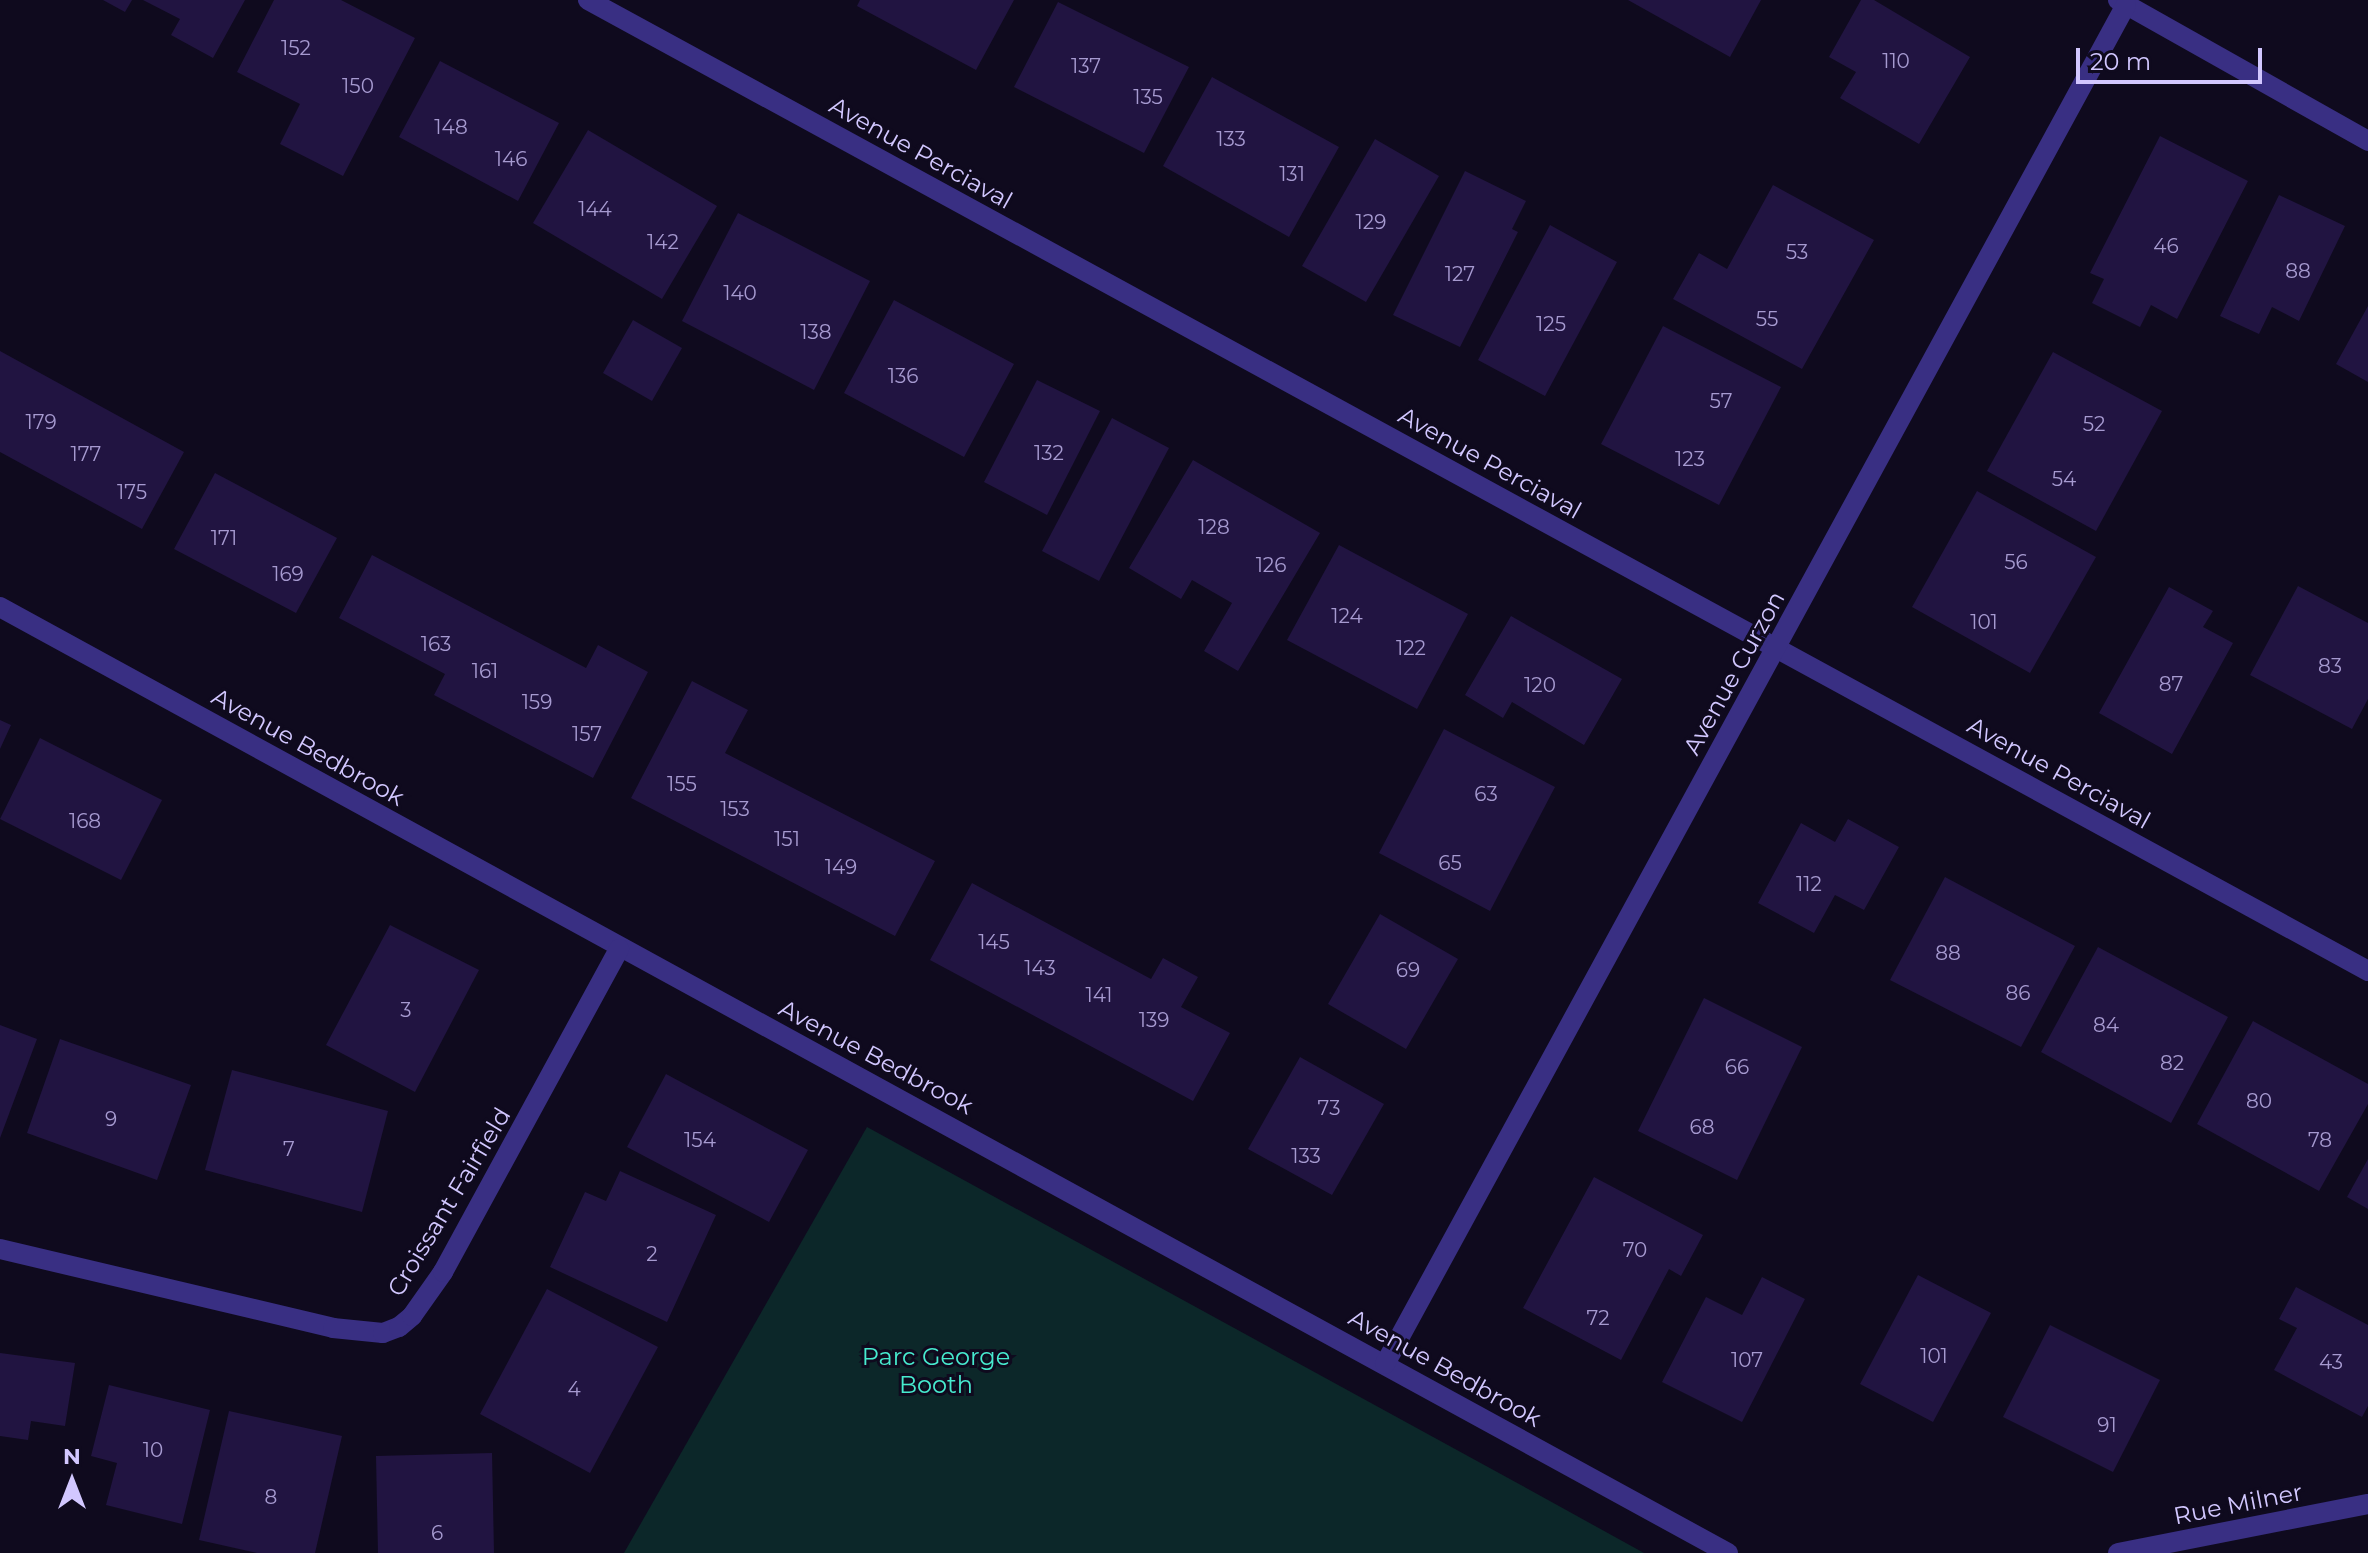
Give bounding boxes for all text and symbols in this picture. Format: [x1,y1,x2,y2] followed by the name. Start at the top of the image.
[2080,32,2266,82] scale bar
[281,36,311,60] house number: 152
[2090,47,2151,76] text: 20 m
[1882,49,1910,73] house number: 110
[1071,54,1101,78] house number: 137
[342,74,374,98] house number: 150
[1133,85,1163,109] house number: 135
[825,91,1017,215] street label: Avenue Perciaval
[434,115,468,139] house number: 148
[1216,127,1246,151] house number: 133
[495,147,527,171] house number: 146
[1279,162,1305,186] house number: 131
[578,197,612,221] house number: 144
[1356,210,1386,234] house number: 129
[647,230,679,254] house number: 142
[2153,234,2179,258] house number: 46
[1786,240,1808,264] house number: 53
[2285,259,2311,283] house number: 88
[1445,262,1475,286] house number: 127
[723,281,757,305] house number: 140
[1756,307,1778,331] house number: 55
[1536,312,1566,336] house number: 125
[800,320,832,344] house number: 138
[888,364,918,388] house number: 136
[1710,389,1732,413] house number: 57
[1394,401,1586,525] street label: Avenue Perciaval
[25,410,57,434] house number: 179
[2083,412,2105,436] house number: 52
[1034,441,1064,465] house number: 132
[71,442,101,466] house number: 177
[1675,447,1705,471] house number: 123
[2052,467,2076,491] house number: 54
[117,480,147,504] house number: 175
[1198,515,1230,539] house number: 128
[211,526,237,550] house number: 171
[2004,550,2028,574] house number: 56
[1256,553,1286,577] house number: 126
[272,562,304,586] house number: 169
[1677,586,1791,760] street label: Avenue Curzon
[1331,604,1363,628] house number: 124
[1970,610,1998,634] house number: 101
[421,632,451,656] house number: 163
[1396,636,1426,660] house number: 122
[2318,654,2342,678] house number: 83
[472,659,498,683] house number: 161
[2159,672,2183,696] house number: 87
[1524,673,1556,697] house number: 120
[207,682,409,812] street label: Avenue Bedbrook
[522,690,552,714] house number: 159
[1963,711,2155,835] street label: Avenue Perciaval
[572,722,602,746] house number: 157
[667,772,697,796] house number: 155
[1474,782,1498,806] house number: 63
[720,797,750,821] house number: 153
[69,809,101,833] house number: 168
[774,827,800,851] house number: 151
[1438,851,1462,875] house number: 65
[825,855,857,879] house number: 149
[1796,872,1822,896] house number: 112
[978,930,1010,954] house number: 145
[1935,941,1961,965] house number: 88
[1024,956,1056,980] house number: 143
[1396,958,1420,982] house number: 69
[2006,981,2030,1005] house number: 86
[1085,983,1113,1007] house number: 141
[774,994,978,1120] street label: Avenue Bedbrook
[400,998,412,1022] house number: 3
[1139,1008,1169,1032] house number: 139
[2093,1013,2119,1037] house number: 84
[2160,1051,2184,1075] house number: 82
[1725,1055,1749,1079] house number: 66
[2246,1089,2272,1113] house number: 80
[1318,1096,1340,1120] house number: 73
[381,1103,517,1301] street label: Croissant Fairfield
[105,1107,117,1131] house number: 9
[1690,1115,1714,1139] house number: 68
[684,1128,716,1152] house number: 154
[2308,1128,2332,1152] house number: 78
[283,1137,295,1161] house number: 7
[1291,1144,1321,1168] house number: 133
[1623,1238,1647,1262] house number: 70
[646,1242,658,1266] house number: 2
[1344,1303,1546,1433] street label: Avenue Bedbrook
[1586,1306,1610,1330] house number: 72
[862,1343,1010,1399] park label: Parc George Booth
[1920,1344,1948,1368] house number: 101
[1731,1348,1763,1372] house number: 107
[2319,1350,2343,1374] house number: 43
[567,1377,581,1401] house number: 4
[2097,1413,2117,1437] house number: 91
[143,1438,163,1462] house number: 10
[32,1441,112,1521] north arrow
[63,1443,81,1470] text: N
[2171,1477,2305,1531] street label: Rue Milner
[265,1485,277,1509] house number: 8
[431,1521,443,1545] house number: 6

